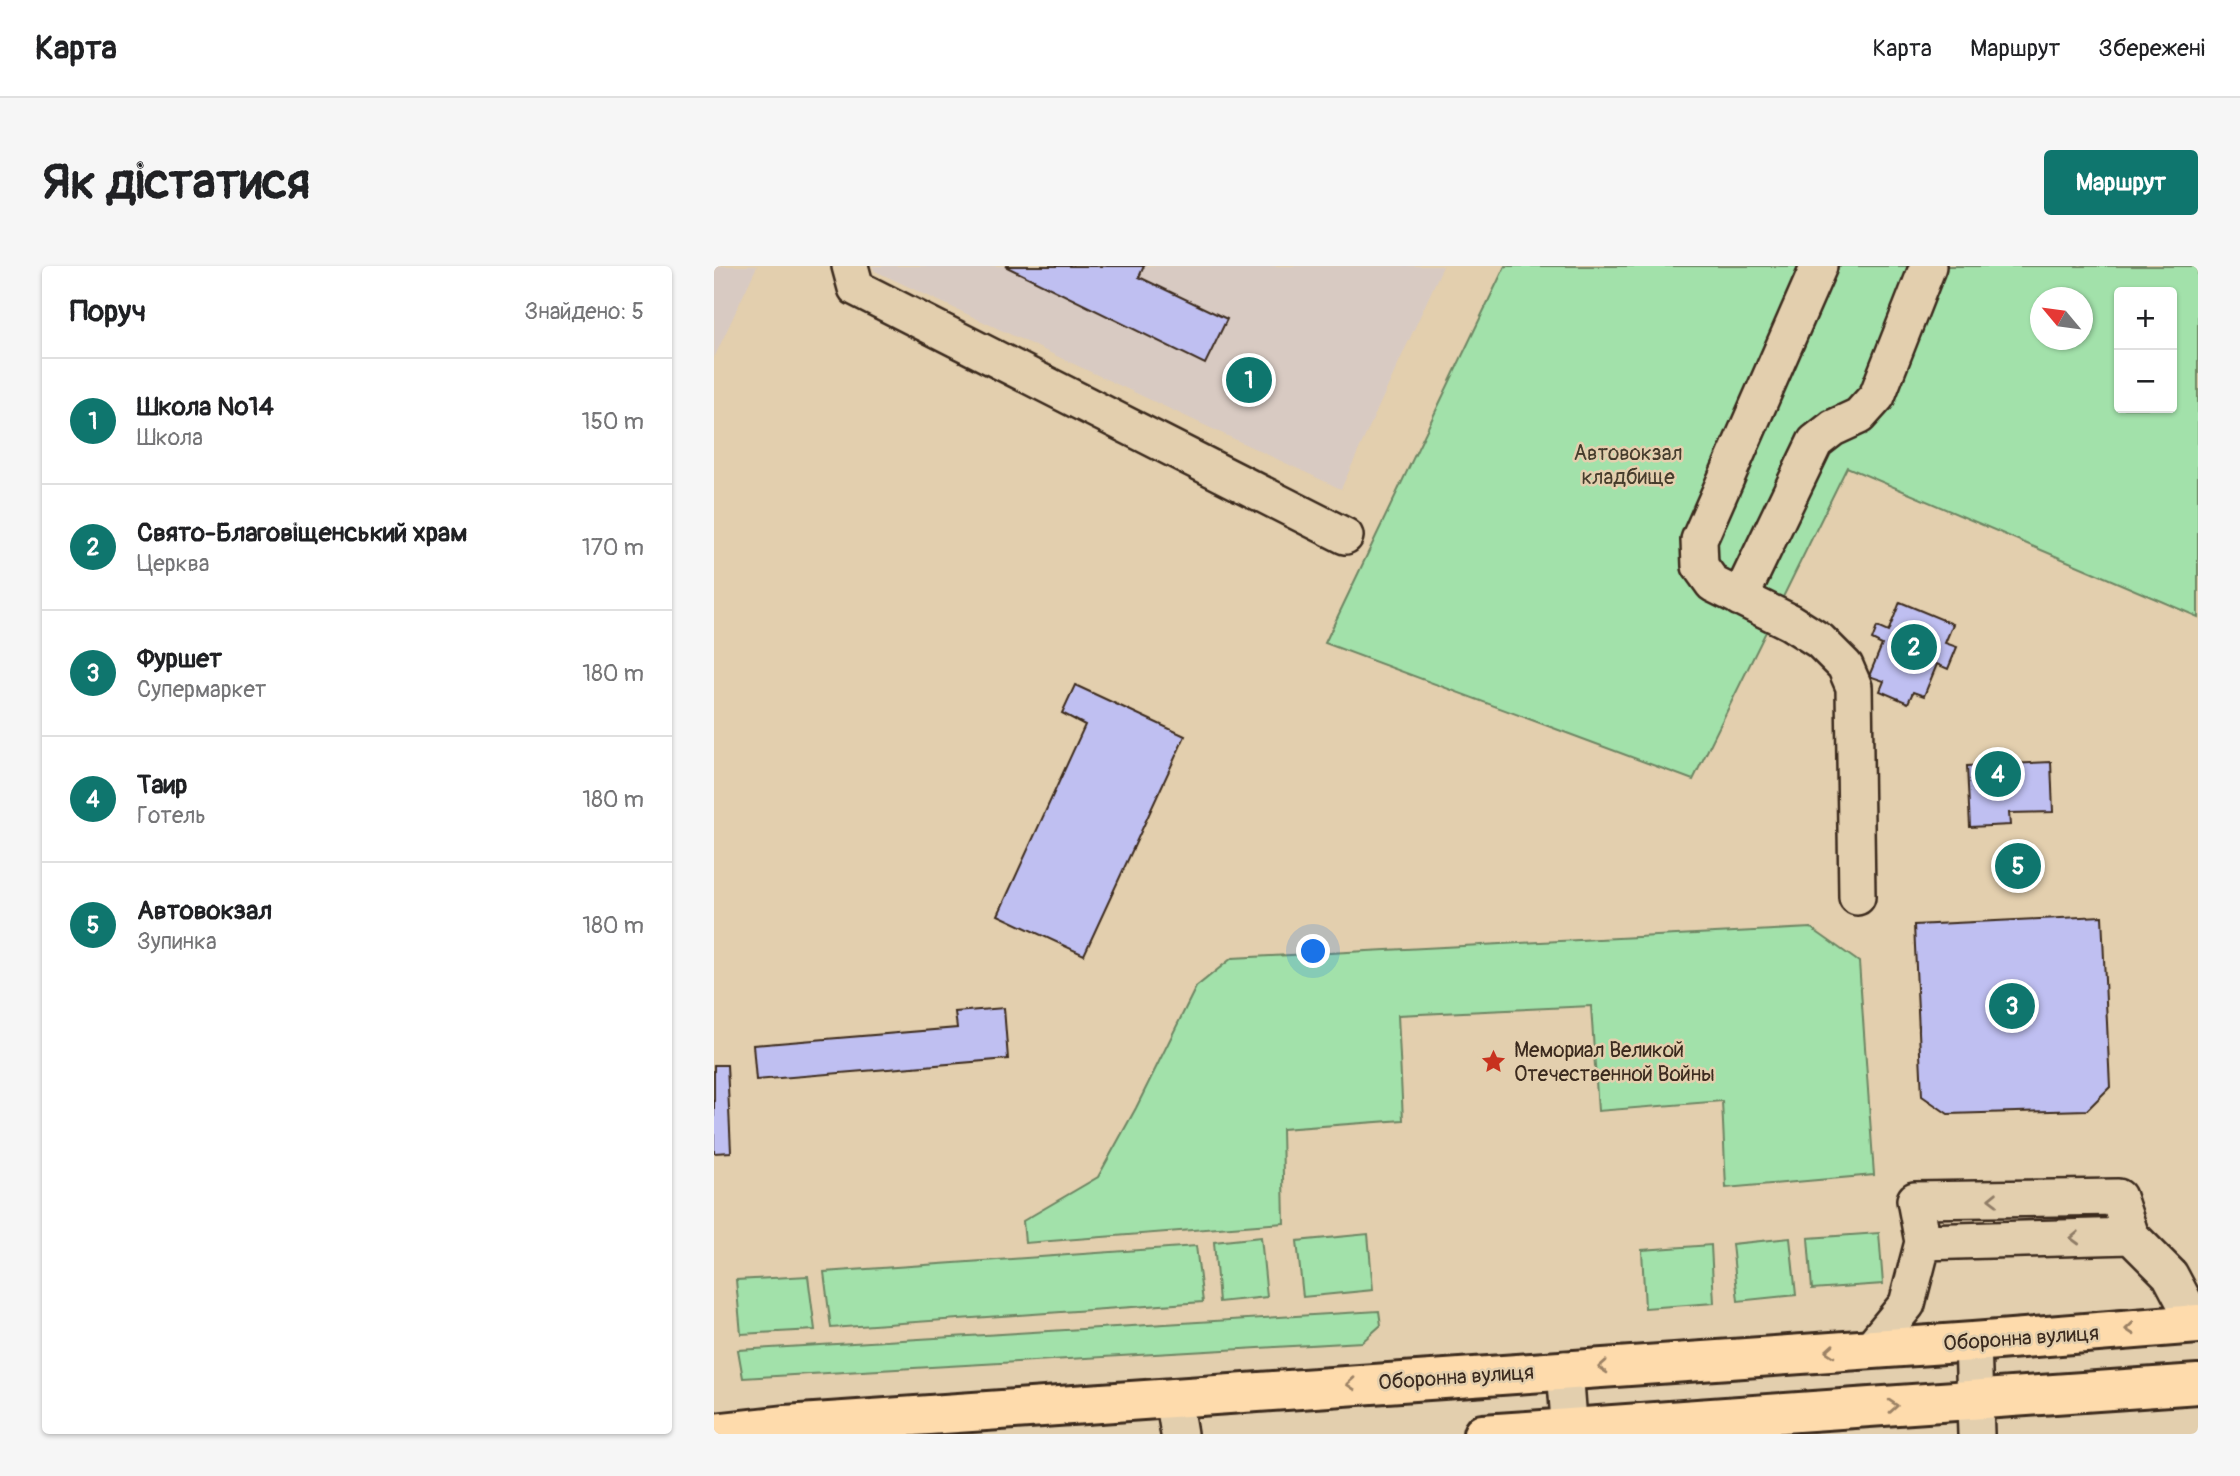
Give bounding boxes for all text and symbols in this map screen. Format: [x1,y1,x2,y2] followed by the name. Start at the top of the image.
[35,28,117,69] text: Карта
[1873,34,1932,63] text: Карта
[1970,34,2060,63] text: Маршрут
[2098,34,2205,63] text: Збережені
[2044,150,2198,215] button: Маршрут
[42,152,310,213] text: Як дістатися
[2030,287,2093,350] north arrow
[2114,287,2177,413] map controls
[2114,287,2177,350] button: +
[70,293,146,330] text: Поруч
[524,297,644,326] text: Знайдено: 5
[2114,350,2177,413] button: −
[1226,354,1272,406] pin: 1
[137,391,274,423] text: Школа №14
[89,407,98,436] text: 1
[581,407,644,436] text: 150 m
[137,423,203,452] text: Школа
[1573,440,1683,491] park label: Автовокзал кладбище
[137,517,467,549] text: Свято-Благовіщенський храм
[87,533,99,562] text: 2
[582,533,644,562] text: 170 m
[137,549,209,578] text: Церква
[1891,621,1937,673] pin: 2
[137,643,222,675] text: Фуршет
[87,659,99,688] text: 3
[582,659,644,688] text: 180 m
[137,675,266,704] text: Супермаркет
[1975,748,2021,800] pin: 4
[137,769,187,801] text: Таир
[86,785,100,814] text: 4
[582,785,644,814] text: 180 m
[137,801,206,830] text: Готель
[1995,840,2041,892] pin: 5
[137,895,272,927] text: Автовокзал
[87,911,99,940] text: 5
[582,911,644,940] text: 180 m
[137,927,217,956] text: Зупинка
[1296,934,1330,968] your location
[1989,980,2035,1032] pin: 3
[1514,1037,1715,1088] place label: Мемориал Великой Отечественной Войны
[1480,1048,1508,1076] place icon: Мемориал Великой Отечественной Войны
[1988,1191,1998,1207] one-way arrow
[2069,1230,2080,1246] one-way arrow
[1942,1320,2100,1357] street label: Оборонна вулиця
[2124,1322,2135,1337] one-way arrow
[1824,1343,1835,1358] one-way arrow
[1377,1359,1535,1396] street label: Оборонна вулиця
[1597,1359,1608,1374] one-way arrow
[1346,1376,1357,1391] one-way arrow
[1888,1399,1899,1414] one-way arrow

